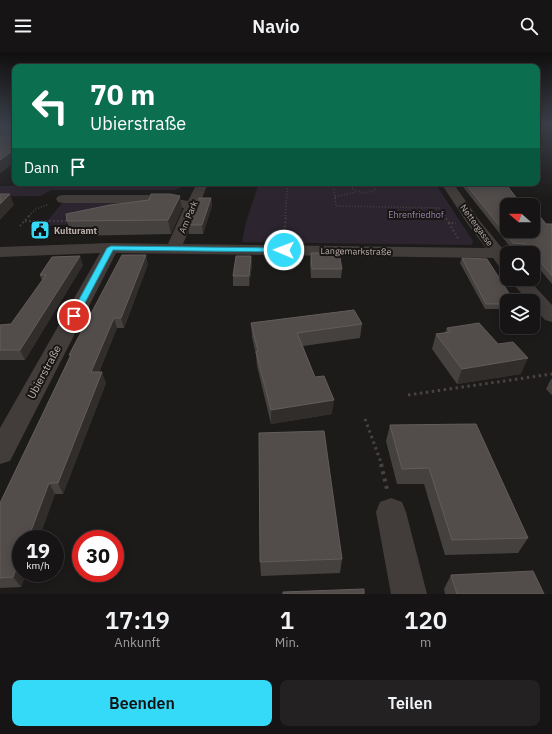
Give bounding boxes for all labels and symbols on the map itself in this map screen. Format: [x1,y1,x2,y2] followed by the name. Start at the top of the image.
[500,198,540,238] north arrow
[176,199,200,235] street label: Am Park
[458,202,496,248] street label: Nettergasse
[388,209,444,220] park label: Ehrenfriedhof
[29,219,51,241] public building icon: Kulturamt
[54,225,98,236] place label: Kulturamt
[263,229,305,271] position arrow
[320,245,392,257] street label: Langemarkstraße
[57,299,91,333] pin
[24,343,64,401] street label: Ubierstraße
[72,530,124,582] speed limit sign: 30

